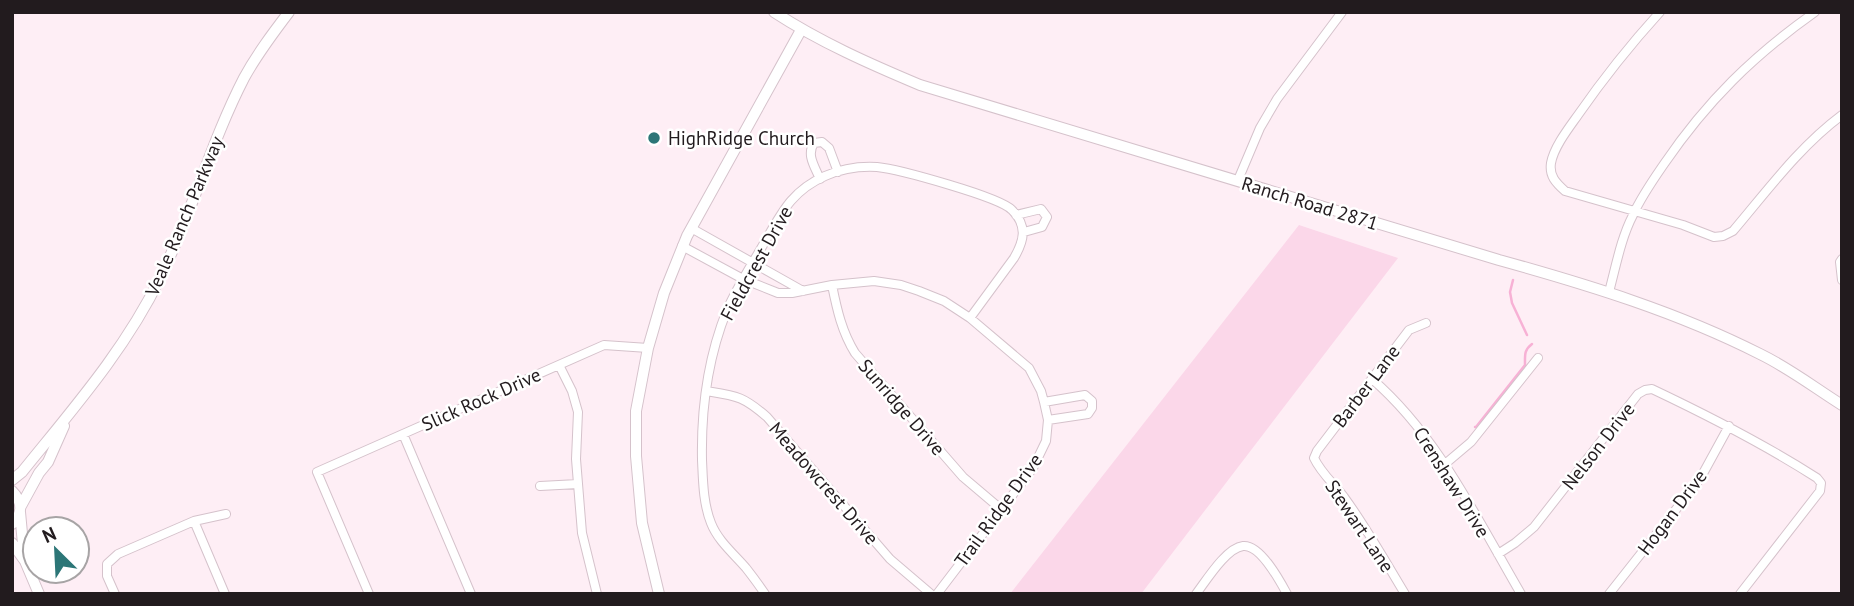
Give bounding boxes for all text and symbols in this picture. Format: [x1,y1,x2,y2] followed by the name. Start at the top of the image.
[668,126,815,150] place label: HighRidge Church
[646,130,662,146] marker: HighRidge Church
[139,132,229,300] street label: Veale Ranch Parkway
[1239,171,1381,235] street label: Ranch Road 2871
[715,202,797,324] street label: Fieldcrest Drive
[1327,340,1405,432] street label: Barber Lane
[854,354,950,460] street label: Sunridge Drive
[418,362,544,436] street label: Slick Rock Drive
[1556,398,1640,494] street label: Nelson Drive
[764,417,884,549] street label: Meadowcrest Drive
[1408,422,1496,542] street label: Crenshaw Drive
[949,449,1047,571] street label: Trail Ridge Drive
[1632,465,1712,559] street label: Hogan Drive
[1320,475,1400,577] street label: Stewart Lane
[21,515,91,585] north arrow
[39,521,60,548] text: N

